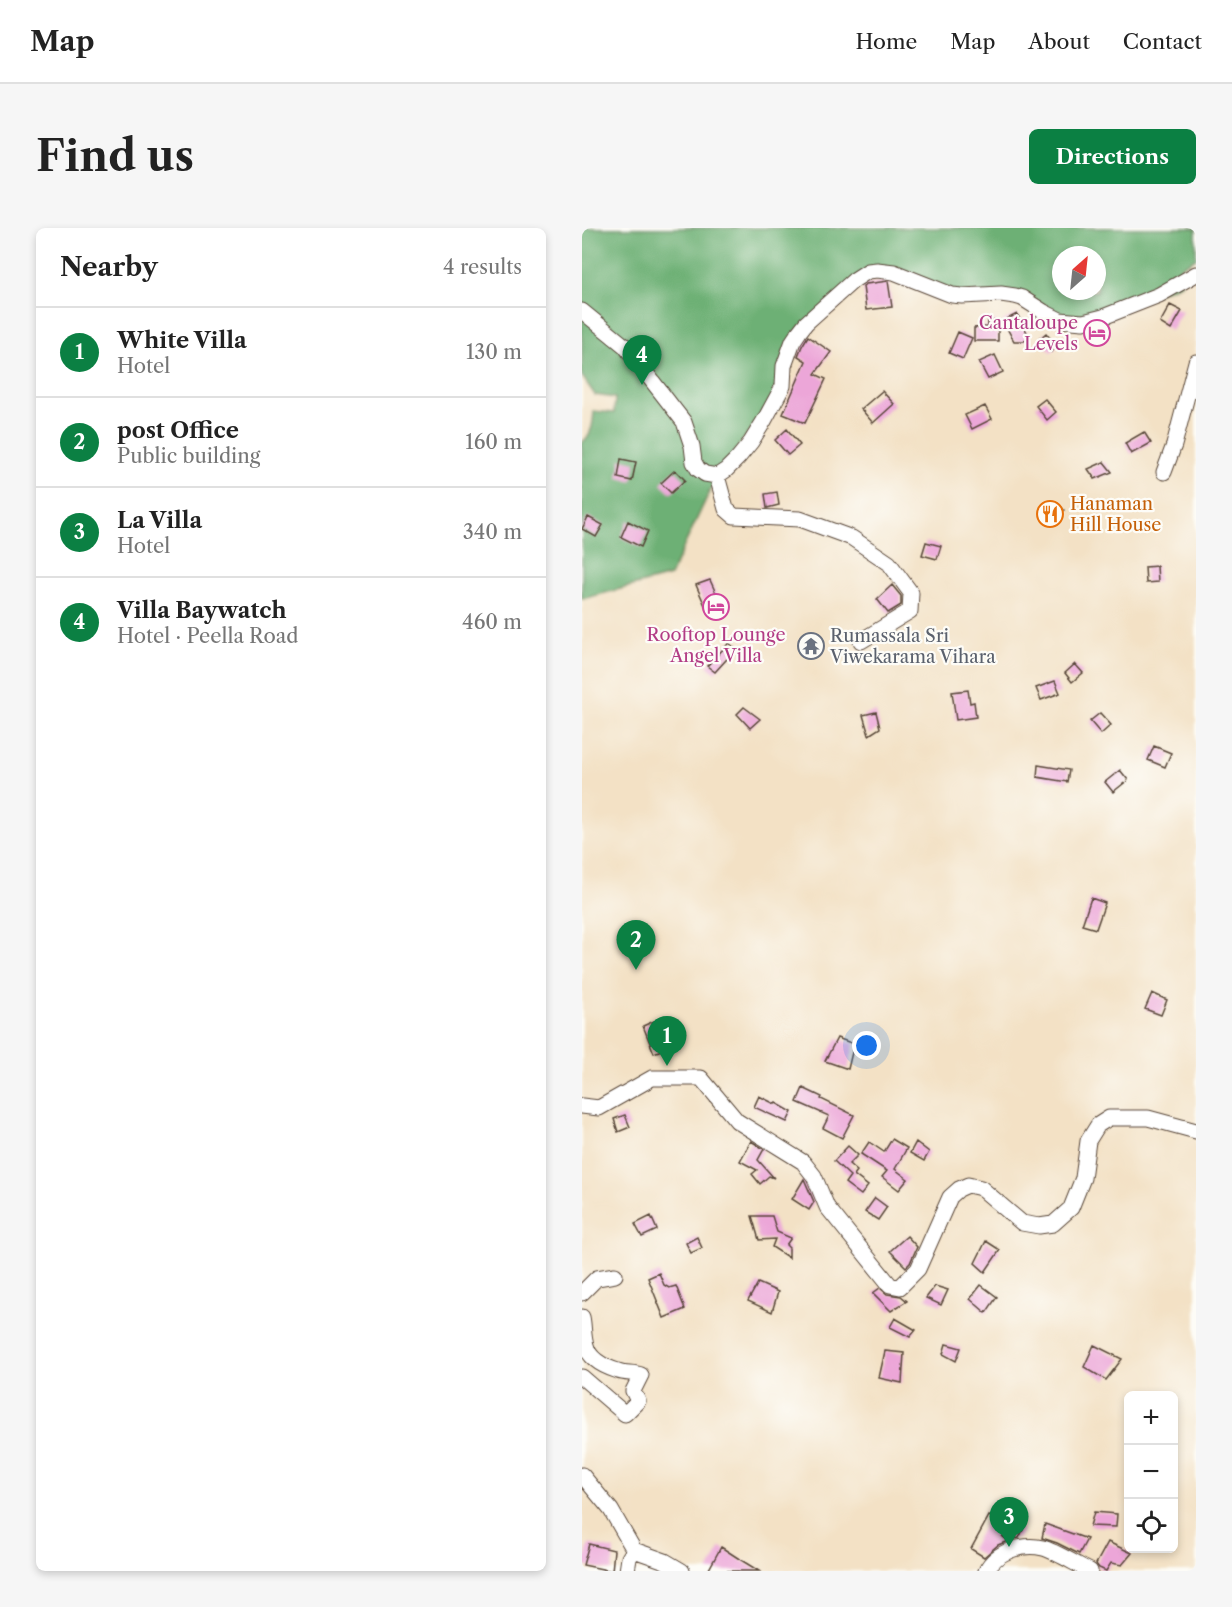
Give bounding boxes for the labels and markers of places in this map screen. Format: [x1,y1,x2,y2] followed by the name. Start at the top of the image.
[979,312,1078,355] place label: Cantaloupe Levels
[1082,318,1112,348] hotel icon: Cantaloupe Levels
[622,336,662,385] pin: 4
[1070,493,1161,536] place label: Hanaman Hill House
[1035,499,1065,529] restaurant icon: Hanaman Hill House
[701,592,731,622] hotel icon: Rooftop Lounge Angel Villa
[646,624,786,667] place label: Rooftop Lounge Angel Villa
[829,625,996,668] place label: Rumassala Sri Viwekarama Vihara
[796,631,826,661] temple icon: Rumassala Sri Viwekarama Vihara
[616,920,656,970] pin: 2
[648,1016,686,1066] pin: 1
[990,1498,1028,1547] pin: 3

